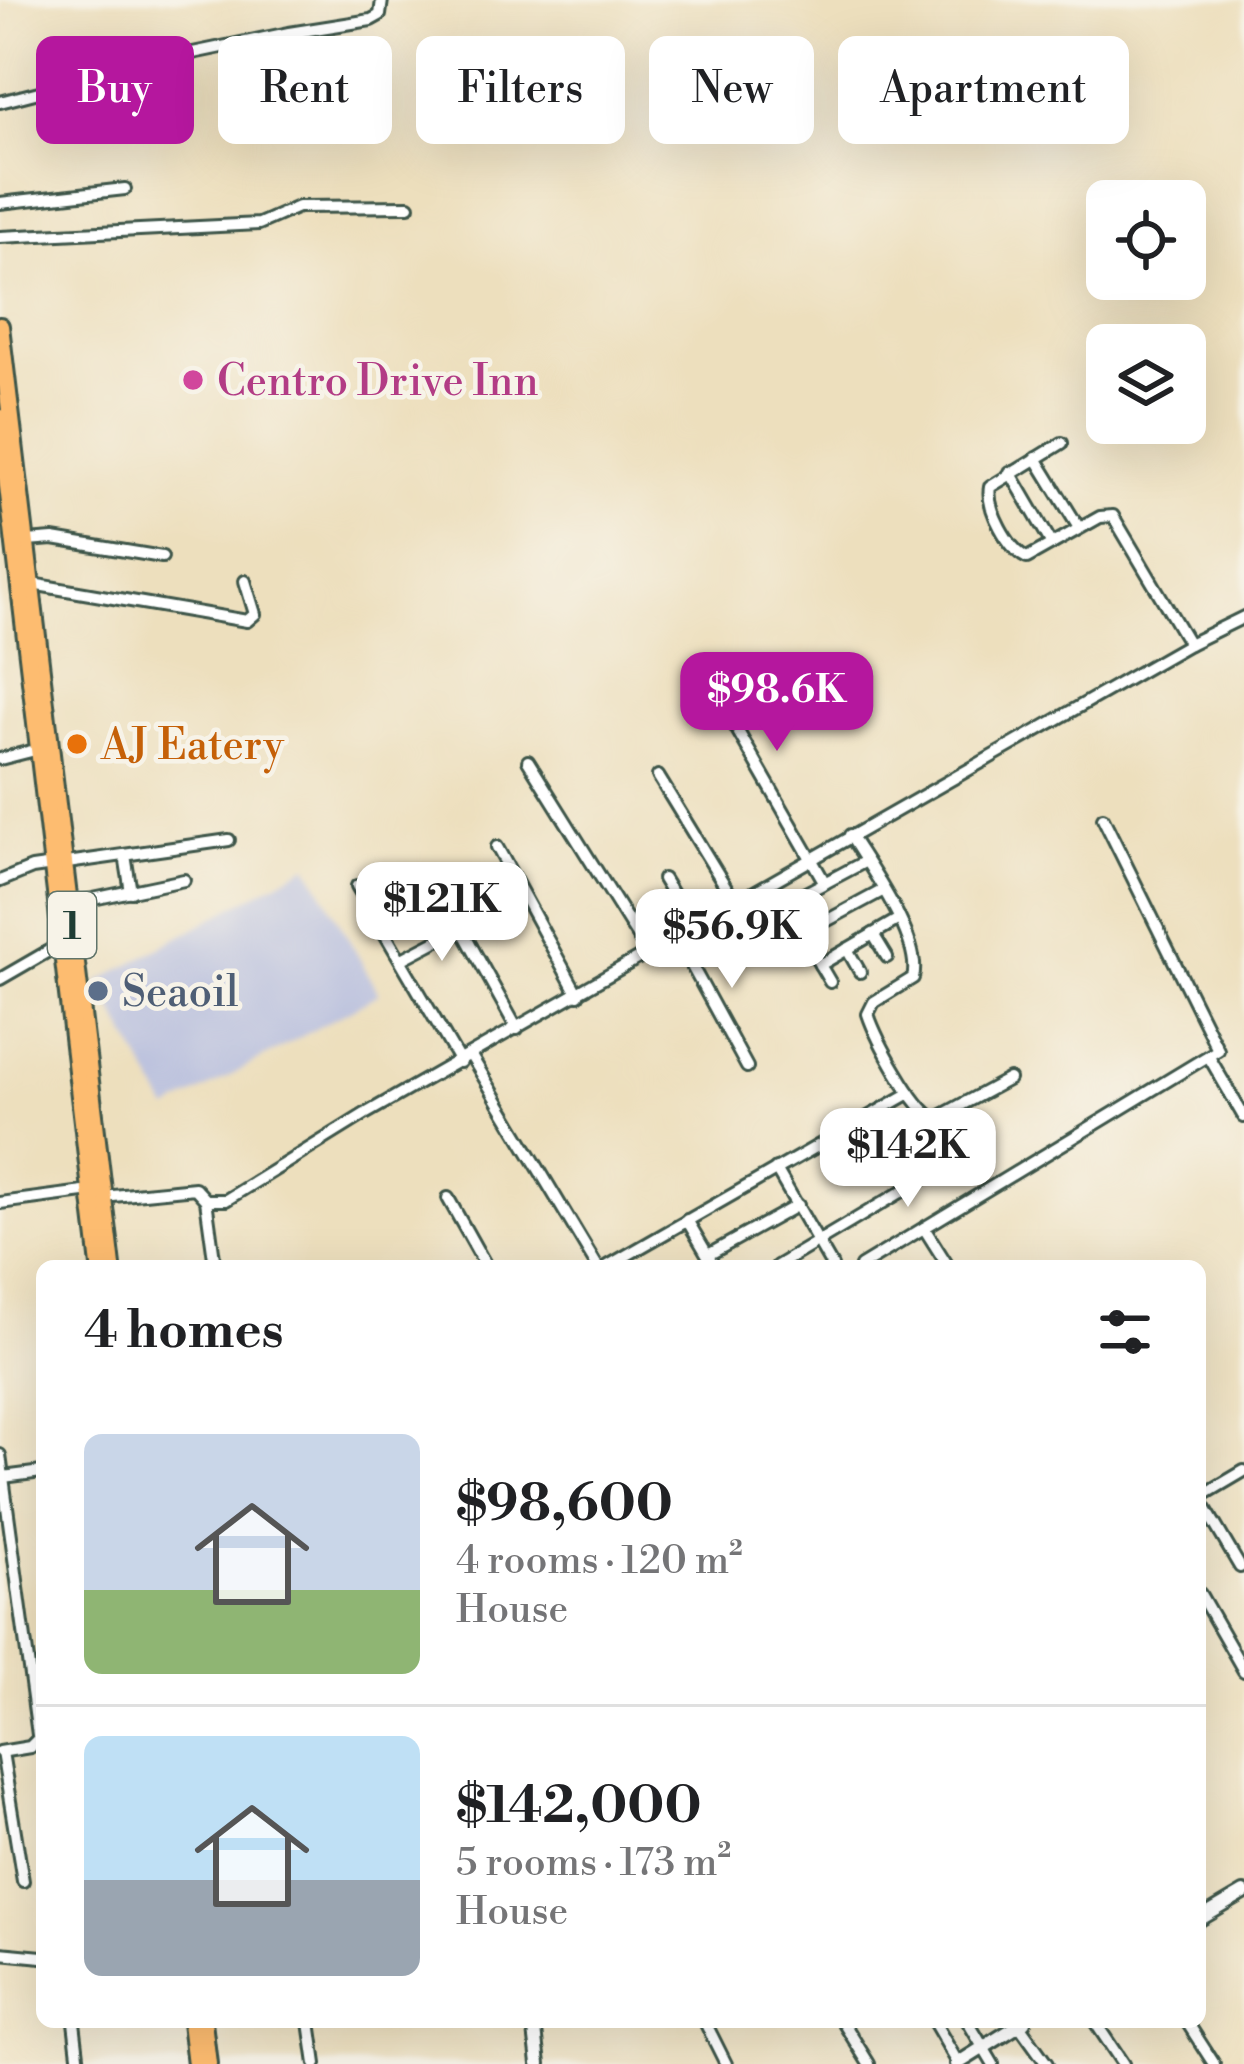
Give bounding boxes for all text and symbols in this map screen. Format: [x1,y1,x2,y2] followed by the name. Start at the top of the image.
[36,36,194,144] chip: Buy
[218,36,392,144] chip: Rent
[416,36,625,144] chip: Filters
[649,36,814,144] chip: New
[838,36,1129,144] chip: Apartment
[1086,180,1206,444] map controls
[1086,180,1206,300] button: locate
[1086,324,1206,444] button: layers
[217,356,538,409] place label: Centro Drive Inn
[180,367,206,393] marker: Centro Drive Inn
[679,652,875,754] pin: $98.6K
[707,666,847,715] text: $98.6K
[100,720,284,774] place label: AJ Eatery
[64,731,90,757] marker: AJ Eatery
[358,862,526,964] pin: $121K
[383,876,501,925] text: $121K
[634,889,830,991] pin: $56.9K
[48,892,96,958] road number: 1
[663,903,801,952] text: $56.9K
[122,967,238,1020] place label: Seaoil
[85,978,111,1004] marker: Seaoil
[824,1108,992,1210] pin: $142K
[847,1122,969,1171] text: $142K
[1092,1299,1158,1365] icon: filters
[84,1300,284,1364] text: 4 homes
[456,1473,673,1537] text: $98,600
[180,1482,324,1626] icon: home
[456,1537,743,1586] text: 4 rooms · 120 m²
[456,1586,568,1635] text: House
[456,1775,702,1839] text: $142,000
[180,1784,324,1928] icon: home
[456,1839,731,1888] text: 5 rooms · 173 m²
[456,1888,568,1937] text: House

